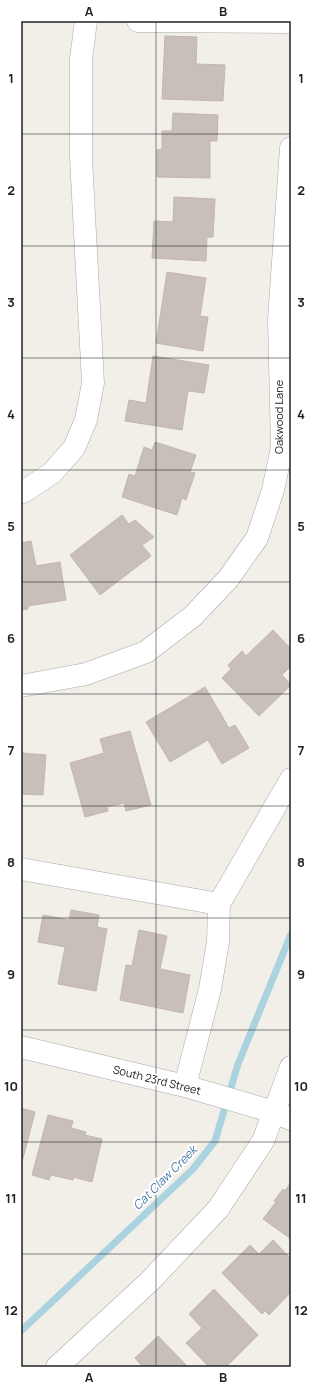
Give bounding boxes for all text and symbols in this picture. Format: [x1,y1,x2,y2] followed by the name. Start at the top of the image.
[85,2,94,20] text: A
[219,2,227,20] text: B
[8,69,14,87] text: 1
[298,69,304,87] text: 1
[7,181,15,199] text: 2
[297,181,305,199] text: 2
[7,293,15,311] text: 3
[297,293,305,311] text: 3
[271,379,286,454] street label: Oakwood Lane
[7,405,15,423] text: 4
[297,405,305,423] text: 4
[7,517,15,535] text: 5
[297,517,305,535] text: 5
[7,629,15,647] text: 6
[297,629,305,647] text: 6
[8,741,15,759] text: 7
[298,741,305,759] text: 7
[7,853,15,871] text: 8
[297,853,305,871] text: 8
[7,965,15,983] text: 9
[297,965,305,983] text: 9
[112,1061,203,1098] street label: South 23rd Street
[4,1077,18,1095] text: 10
[294,1077,308,1095] text: 10
[129,1140,202,1214] water label: Cat Claw Creek
[5,1189,17,1207] text: 11
[295,1189,307,1207] text: 11
[4,1301,18,1319] text: 12
[294,1301,308,1319] text: 12
[85,1368,94,1386] text: A
[219,1368,227,1386] text: B

